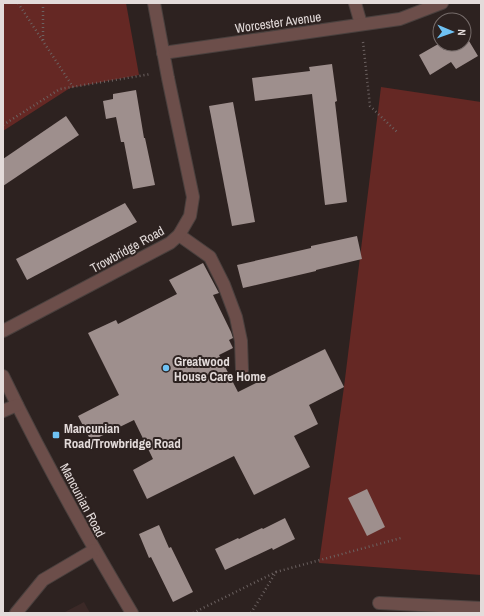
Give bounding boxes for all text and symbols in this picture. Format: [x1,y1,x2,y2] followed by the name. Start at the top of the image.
[234,8,322,37] street label: Worcester Avenue
[432,12,472,52] north arrow
[455,29,469,36] text: N
[87,222,167,277] street label: Trowbridge Road
[174,353,266,385] place label: Greatwood House Care Home
[161,363,171,373] marker: Greatwood House Care Home
[64,420,181,452] place label: Mancunian Road/Trowbridge Road
[51,430,61,440] marker: Mancunian Road/Trowbridge Road
[56,460,109,540] street label: Mancunian Road

